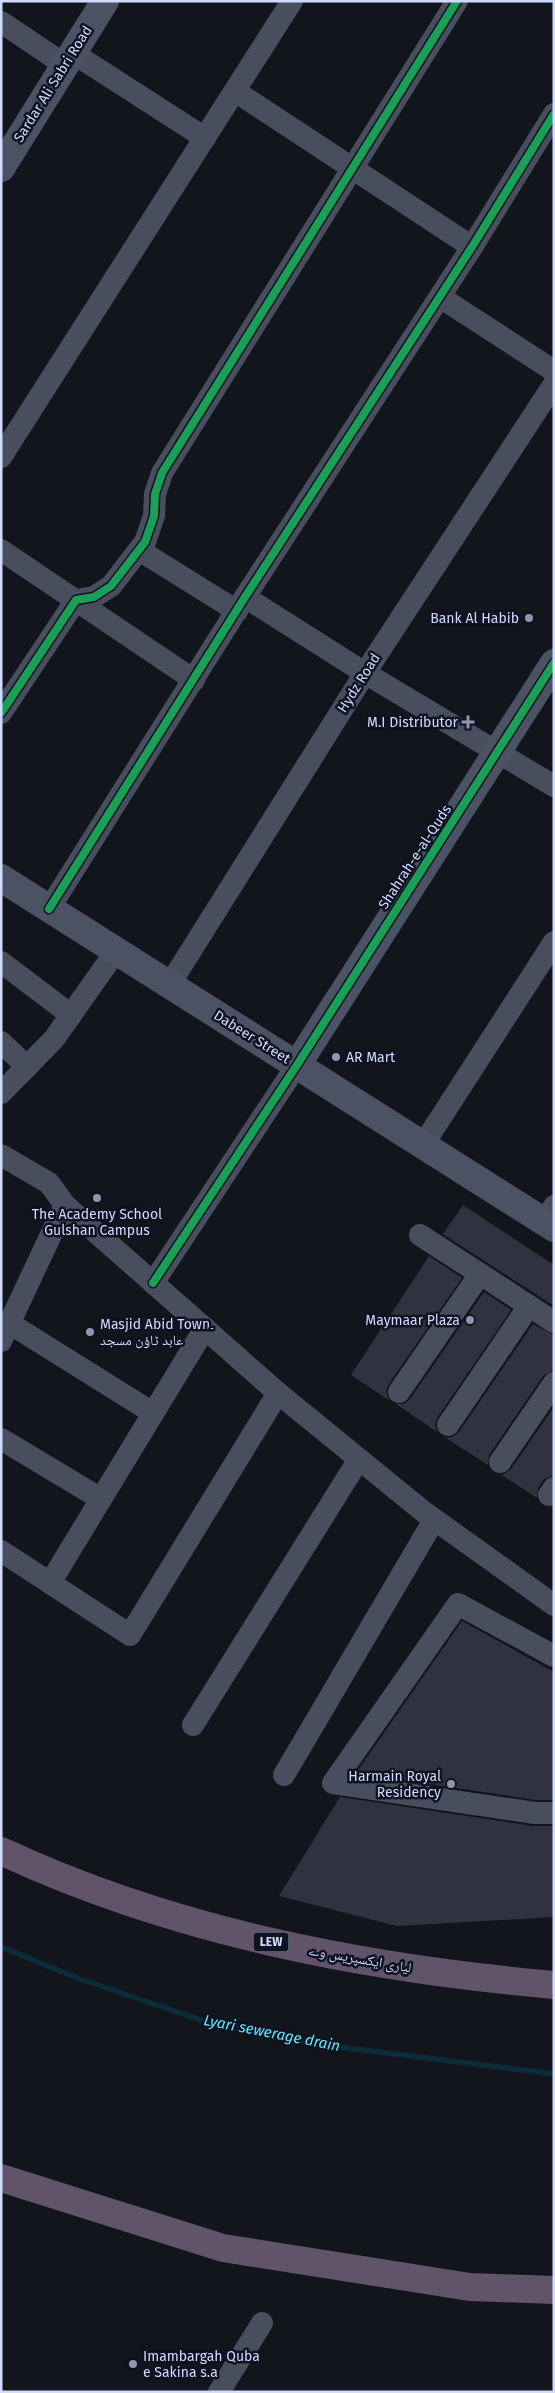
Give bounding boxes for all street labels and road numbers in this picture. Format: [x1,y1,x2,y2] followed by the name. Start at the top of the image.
[10,23,96,145] street label: Sardar Ali Sabri Road
[334,650,384,716] street label: Hydz Road
[375,801,455,912] street label: Shahrah-e-al-Quds
[211,1007,294,1068] street label: Dabeer Street
[254,1932,288,1951] road number: LEW
[307,1942,413,1977] street label: لیاری ایکسپریس وے

